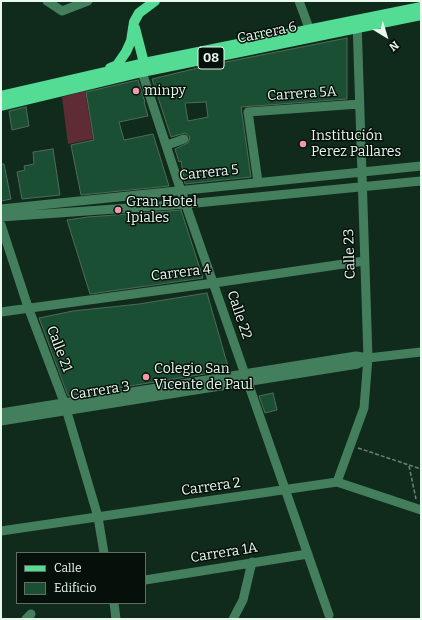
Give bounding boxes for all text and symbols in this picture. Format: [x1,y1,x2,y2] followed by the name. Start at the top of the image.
[366,16,406,56] north arrow
[236,19,298,47] street label: Carrera 6
[386,38,401,54] text: N
[198,47,224,69] road number: 08
[144,83,186,99] place label: minpy
[267,83,337,105] street label: Carrera 5A
[131,86,141,96] marker: minpy
[311,128,401,160] place label: Institución Perez Pallares
[298,139,308,149] marker: Institución Perez Pallares
[178,162,240,184] street label: Carrera 5
[126,194,197,226] place label: Gran Hotel Ipiales
[113,205,123,215] marker: Gran Hotel Ipiales
[341,228,359,280] street label: Calle 23
[150,261,212,285] street label: Carrera 4
[223,289,255,341] street label: Calle 22
[43,323,75,375] street label: Calle 21
[154,361,253,394] place label: Colegio San Vicente de Paul
[141,372,151,382] marker: Colegio San Vicente de Paul
[69,378,131,404] street label: Carrera 3
[180,475,242,499] street label: Carrera 2
[189,539,259,567] street label: Carrera 1A
[16,552,146,604] legend
[54,561,82,575] text: Calle
[54,581,96,595] text: Edificio

